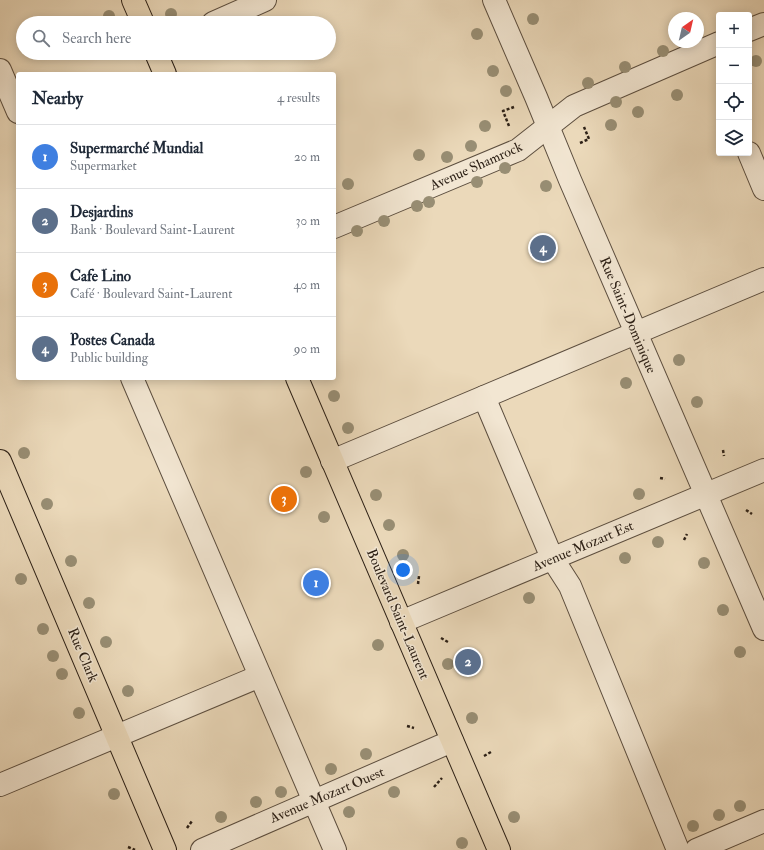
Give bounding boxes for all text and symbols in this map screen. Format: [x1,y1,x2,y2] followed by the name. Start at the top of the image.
[668,12,704,48] north arrow
[716,12,752,156] map controls
[716,12,752,48] button: +
[16,16,336,60] search box
[30,27,52,49] icon: search
[62,29,131,48] text: Search here
[716,48,752,84] button: −
[716,84,752,120] button: locate
[32,88,83,109] text: Nearby
[277,90,320,106] text: 4 results
[716,120,752,156] button: layers
[426,138,525,194] street label: Avenue Shamrock
[70,139,203,158] text: Supermarché Mundial
[43,149,47,165] text: 1
[294,149,320,165] text: 20 m
[70,158,137,174] text: Supermarket
[70,203,133,222] text: Desjardins
[42,213,48,229] text: 2
[296,213,320,229] text: 30 m
[70,222,235,238] text: Bank · Boulevard Saint-Laurent
[530,233,556,263] pin: 4
[596,254,660,376] street label: Rue Saint-Dominique
[70,267,131,286] text: Cafe Lino
[43,277,48,293] text: 3
[294,277,320,293] text: 40 m
[70,286,232,302] text: Café · Boulevard Saint-Laurent
[70,331,155,350] text: Postes Canada
[41,341,49,357] text: 4
[294,341,320,357] text: 90 m
[70,350,148,366] text: Public building
[271,484,297,514] pin: 3
[529,517,637,575] street label: Avenue Mozart Est
[363,546,433,682] street label: Boulevard Saint-Laurent
[393,560,413,580] your location
[303,568,329,598] pin: 1
[64,625,102,685] street label: Rue Clark
[455,647,481,677] pin: 2
[266,763,387,827] street label: Avenue Mozart Ouest

